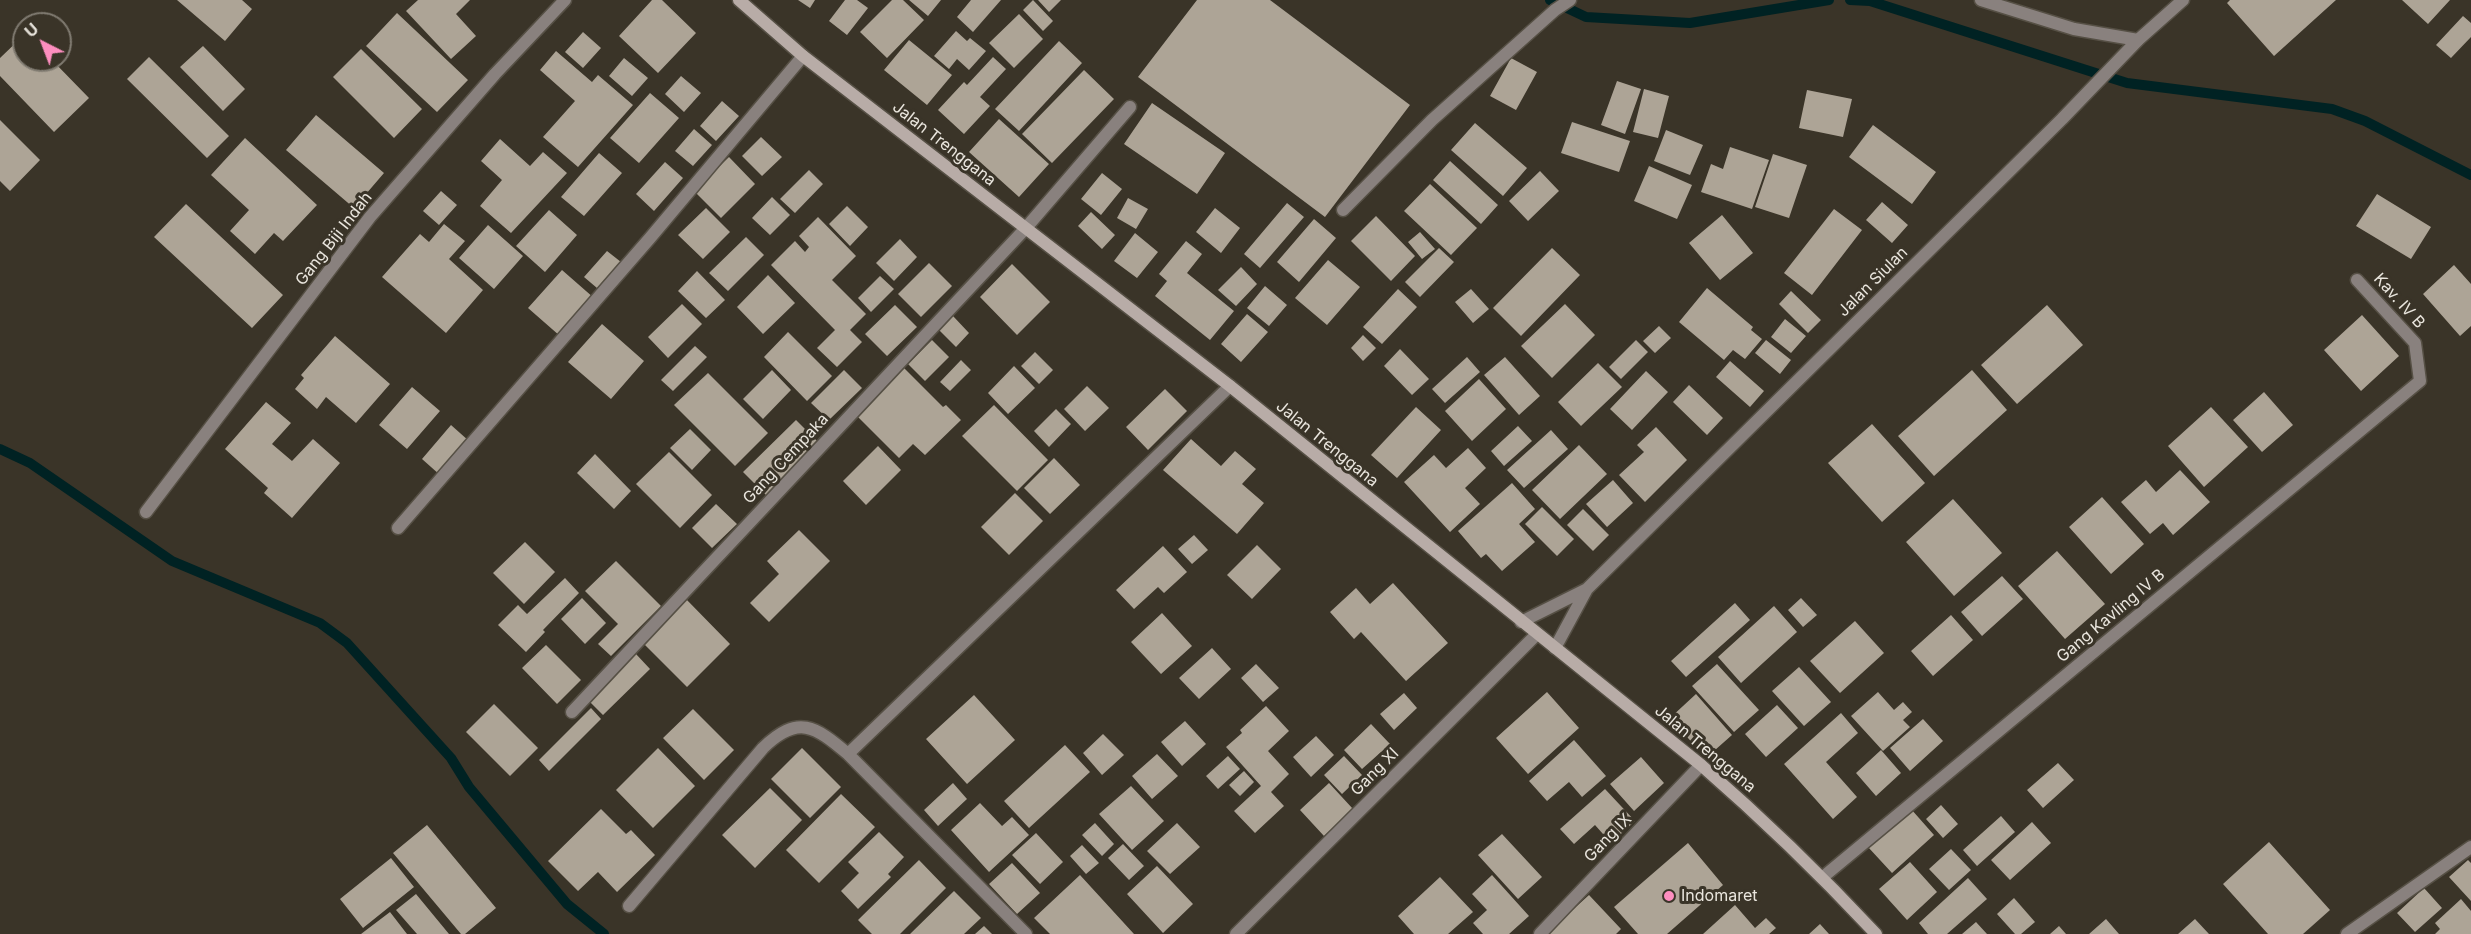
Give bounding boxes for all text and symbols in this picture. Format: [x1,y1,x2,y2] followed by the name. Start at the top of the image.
[12,12,72,72] north arrow
[20,19,42,41] text: U
[888,98,1000,190] street label: Jalan Trenggana
[292,188,376,290] street label: Gang Biji Indah
[1834,243,1912,321] street label: Jalan Siulan
[2369,270,2429,332] street label: Kav. IV B
[1272,397,1382,491] street label: Jalan Trenggana
[739,410,833,508] street label: Gang Cempaka
[2053,565,2169,667] street label: Gang Kavling IV B
[1651,701,1759,797] street label: Jalan Trenggana
[1347,744,1403,800] street label: Gang XI
[1580,810,1636,866] street label: Gang IX
[1681,886,1757,906] place label: Indomaret
[1662,889,1676,903] marker: Indomaret

